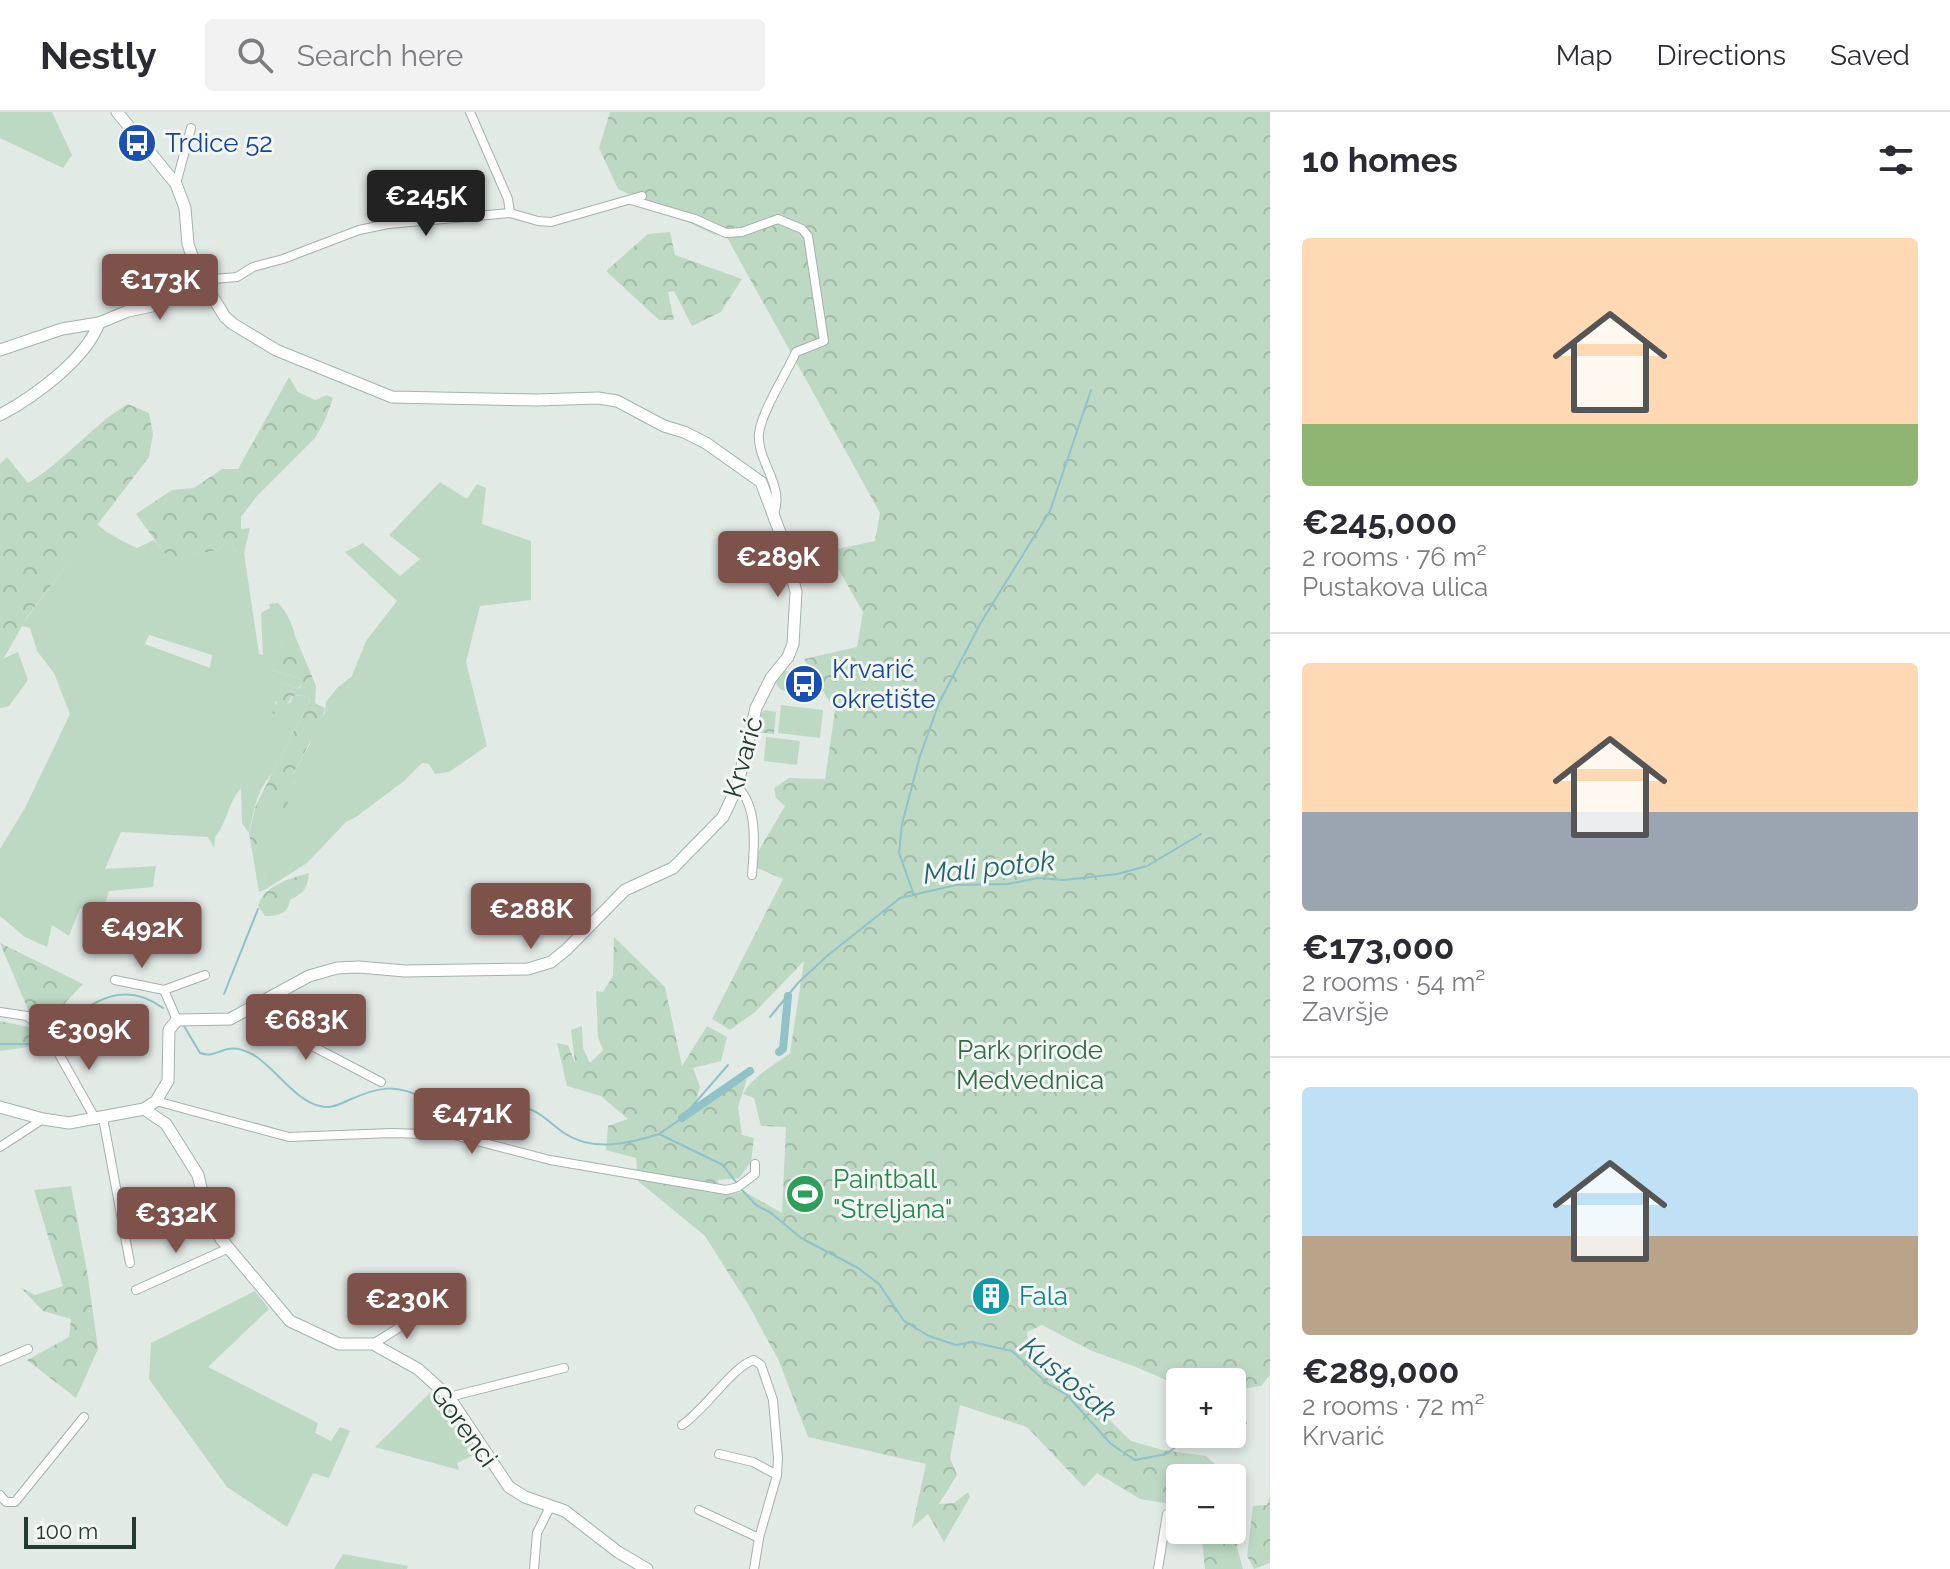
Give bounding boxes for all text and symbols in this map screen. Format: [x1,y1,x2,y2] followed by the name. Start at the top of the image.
[205,19,765,91] search box
[40,33,157,78] text: Nestly
[233,33,277,77] icon: search
[297,38,463,73] text: Search here
[1556,39,1613,72] text: Map
[1657,39,1786,72] text: Directions
[1830,39,1910,72] text: Saved
[116,122,158,164] bus stop icon: Trdice 52
[165,128,273,158] place label: Trdice 52
[1874,138,1918,182] icon: filters
[1302,140,1458,180] text: 10 homes
[370,170,482,238] pin: €245K
[385,181,467,211] text: €245K
[104,254,216,322] pin: €173K
[120,265,200,295] text: €173K
[1538,290,1682,434] icon: home
[1302,502,1457,542] text: €245,000
[722,531,834,599] pin: €289K
[736,542,820,572] text: €289K
[1302,542,1487,572] text: 2 rooms · 76 m²
[1302,572,1488,602] text: Pustakova ulica
[832,654,936,714] place label: Krvarić okretište
[783,663,825,705] bus stop icon: Krvarić okretište
[717,713,769,801] street label: Krvarić
[1538,715,1682,859] icon: home
[921,844,1057,891] water label: Mali potok
[475,883,587,951] pin: €288K
[489,894,573,924] text: €288K
[86,902,198,970] pin: €492K
[101,913,183,943] text: €492K
[1302,927,1455,967] text: €173,000
[1302,967,1485,997] text: 2 rooms · 54 m²
[250,994,362,1062] pin: €683K
[1302,997,1389,1027] text: Završje
[33,1004,145,1072] pin: €309K
[264,1005,348,1035] text: €683K
[47,1015,131,1045] text: €309K
[956,1035,1104,1095] park label: Park prirode Medvednica
[416,1088,528,1156] pin: €471K
[432,1099,512,1129] text: €471K
[1538,1139,1682,1283] icon: home
[833,1164,952,1224] place label: Paintball "Streljana"
[784,1173,826,1215] sports icon: Paintball "Streljana"
[120,1187,232,1255] pin: €332K
[135,1198,217,1228] text: €332K
[351,1273,463,1341] pin: €230K
[970,1275,1012,1317] building icon: Fala
[1019,1281,1068,1311] place label: Fala
[365,1284,449,1314] text: €230K
[1014,1330,1123,1429] water label: Kustošak
[1302,1351,1459,1391] text: €289,000
[1166,1368,1246,1544] map controls
[1166,1368,1246,1448] button: +
[424,1380,504,1472] street label: Gorenci
[1302,1391,1485,1421] text: 2 rooms · 72 m²
[1302,1421,1385,1451] text: Krvarić
[1166,1464,1246,1544] button: −
[24,1513,136,1549] scale bar
[36,1518,98,1544] text: 100 m

